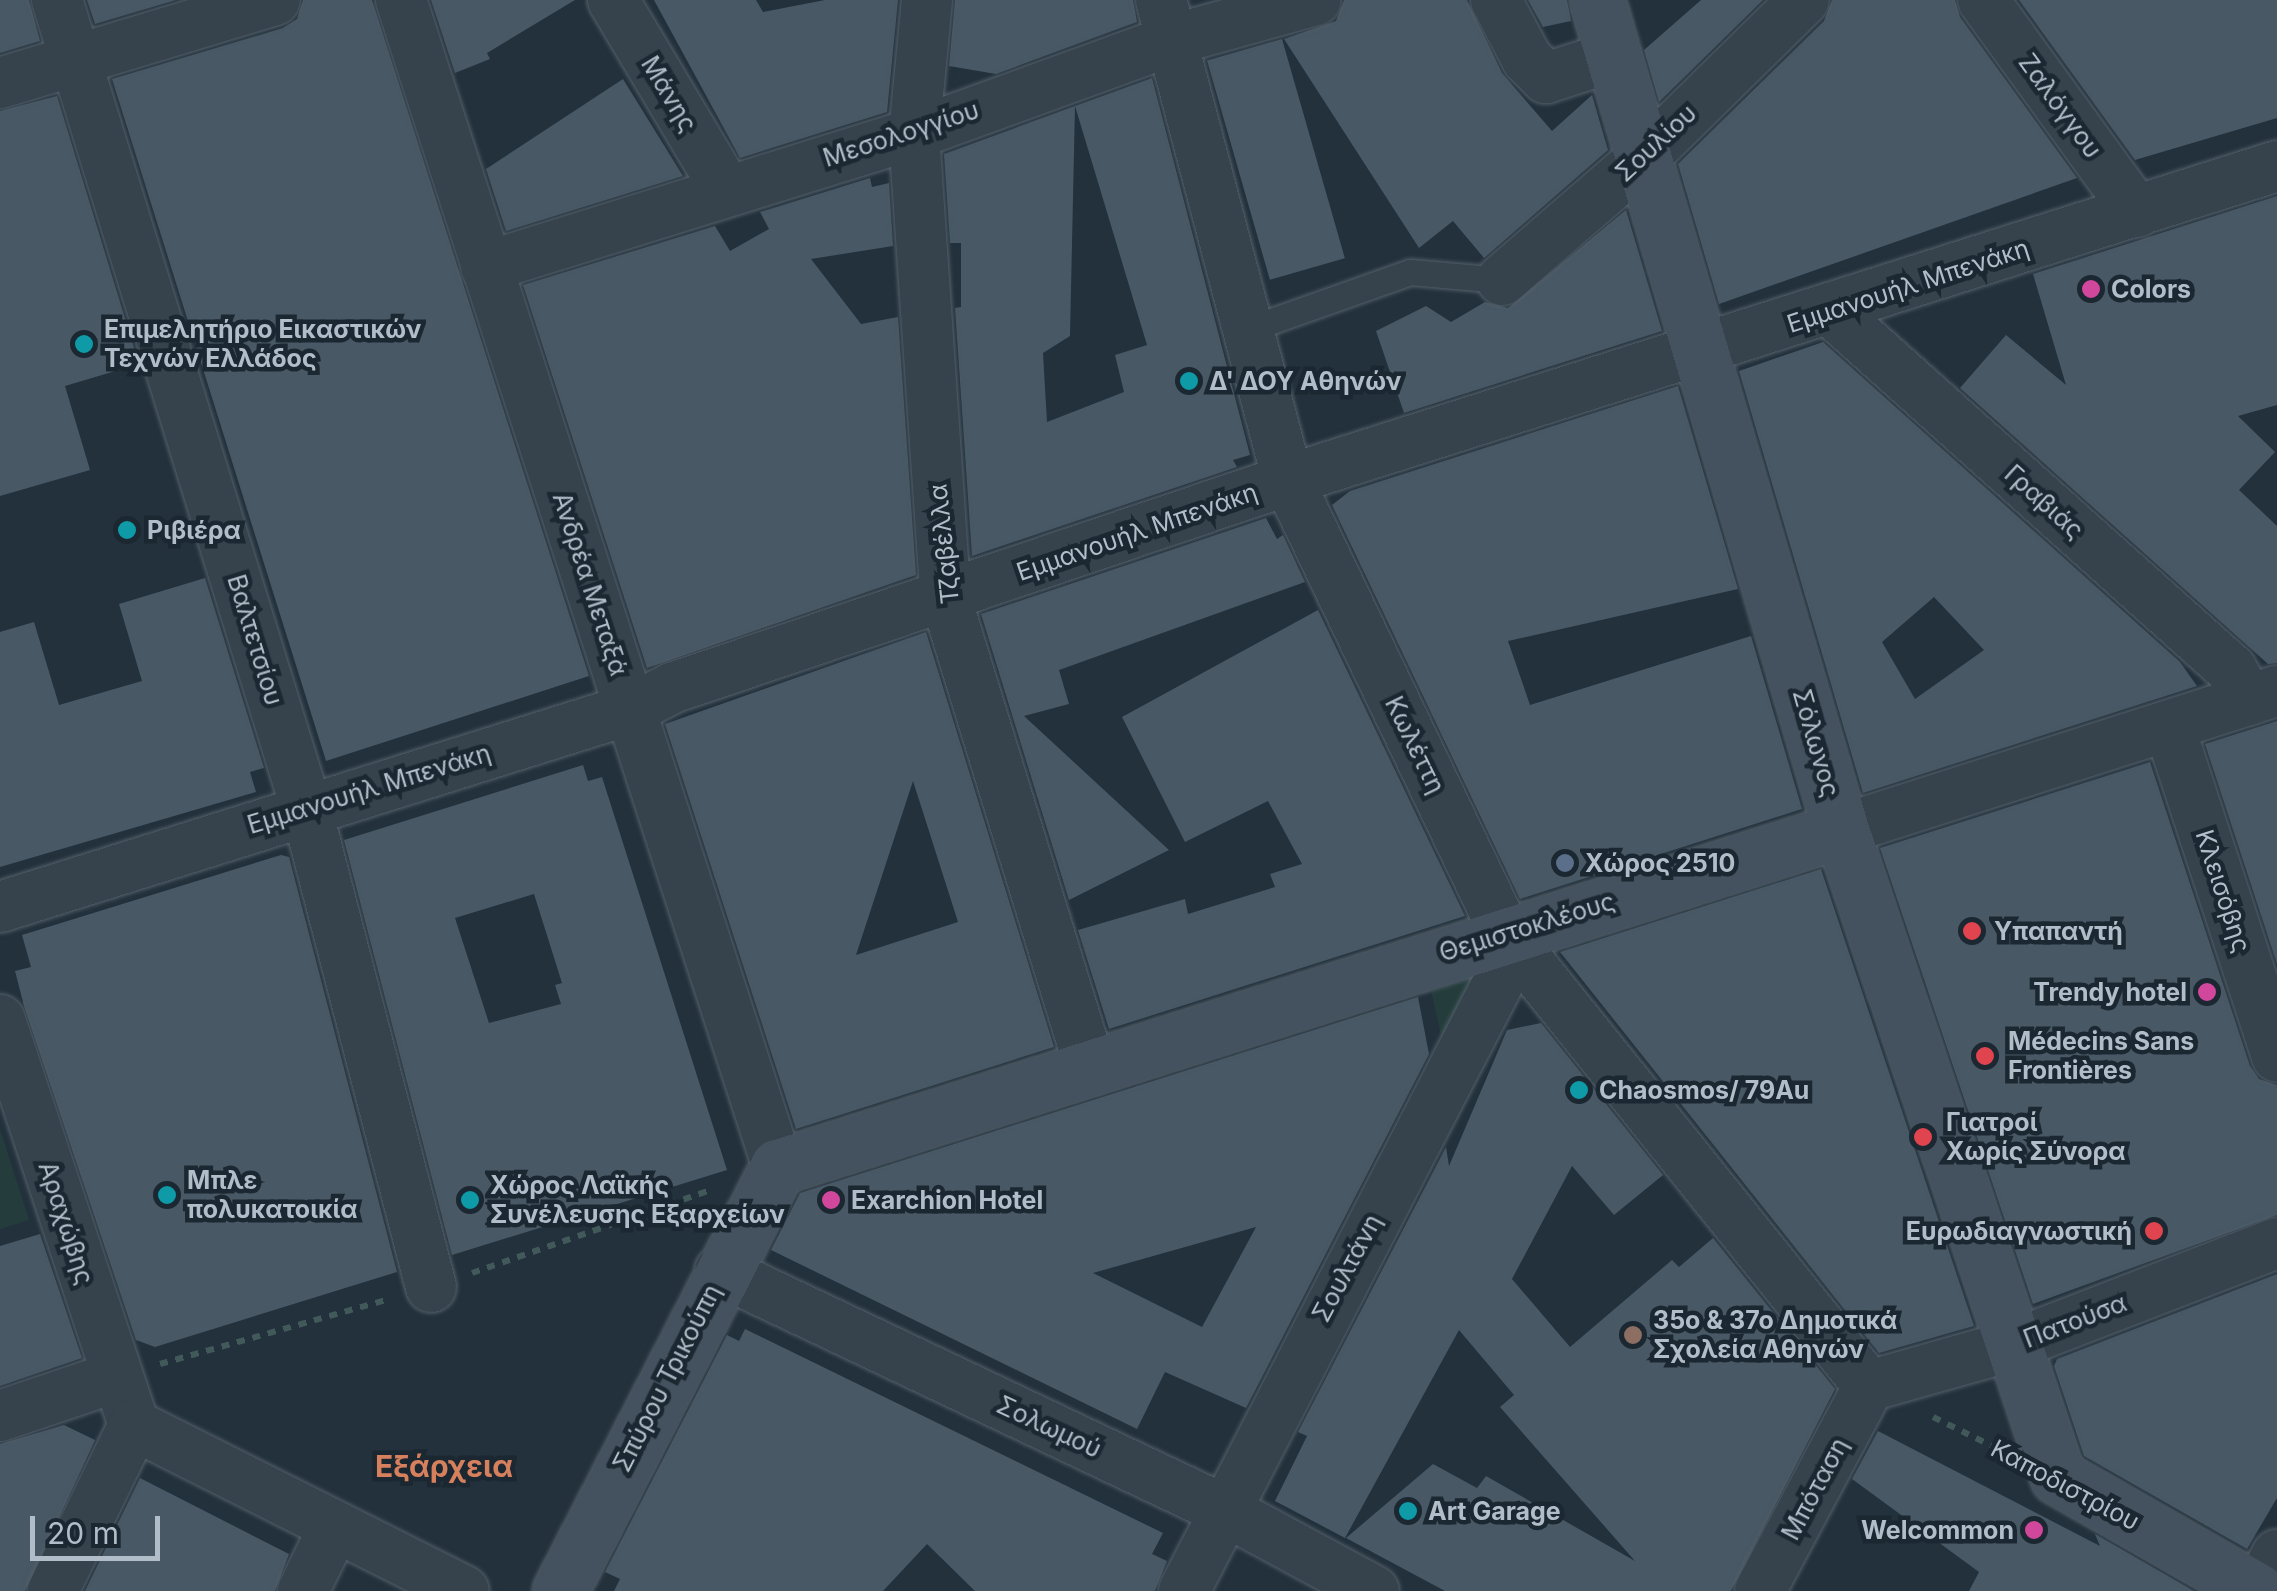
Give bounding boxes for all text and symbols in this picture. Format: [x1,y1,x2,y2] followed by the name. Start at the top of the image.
[2012,48,2108,164] street label: Ζαλόγγου
[635,51,703,137] street label: Μάνης
[819,95,983,173] street label: Μεσολογγίου
[1609,98,1703,188] street label: Σουλίου
[1783,233,2033,339] street label: Εμμανουήλ Μπενάκη
[2111,274,2191,304] place label: Colors
[2080,278,2102,300] marker: Colors
[104,315,421,374] place label: Επιμελητήριο Εικαστικών Τεχνών Ελλάδος
[73,333,95,355] marker: Επιμελητήριο Εικαστικών Τεχνών Ελλάδος
[1209,366,1401,396] place label: Δ' ΔΟΥ Αθηνών
[1178,370,1200,392] marker: Δ' ΔΟΥ Αθηνών
[1998,459,2090,545] street label: Γραβιάς
[1013,477,1261,587] street label: Εμμανουήλ Μπενάκη
[923,483,965,605] street label: Τζαβέλλα
[546,489,634,679] street label: Ανδρέα Μεταξά
[147,515,241,545] place label: Ριβιέρα
[116,519,138,541] marker: Ριβιέρα
[221,571,289,709] street label: Βαλτετσίου
[1786,686,1846,800] street label: Σόλωνος
[1379,692,1451,798] street label: Κωλέττη
[244,738,494,840] street label: Εμμανουήλ Μπενάκη
[2189,826,2257,956] street label: Κλεισόβης
[1585,848,1735,878] place label: Χώρος 2510
[1554,852,1576,874] marker: Χώρος 2510
[1436,886,1618,968] street label: Θεμιστοκλέους
[1994,916,2123,946] place label: Υπαπαντή
[1959,918,1985,944] marker: Υπαπαντή
[2033,977,2187,1007] place label: Trendy hotel
[2196,981,2218,1003] marker: Trendy hotel
[2008,1027,2194,1086] place label: Médecins Sans Frontières
[1972,1043,1998,1069] marker: Médecins Sans Frontières
[1599,1075,1809,1105] place label: Chaosmos/ 79Au
[1568,1079,1590,1101] marker: Chaosmos/ 79Au
[1946,1108,2126,1167] place label: Γιατροί Χωρίς Σύνορα
[1910,1124,1936,1150] marker: Γιατροί Χωρίς Σύνορα
[32,1158,100,1288] street label: Αραχώβης
[187,1166,358,1225] place label: Μπλε πολυκατοικία
[490,1171,785,1230] place label: Χώρος Λαϊκής Συνέλευσης Εξαρχείων
[156,1184,178,1206] marker: Μπλε πολυκατοικία
[851,1185,1043,1215] place label: Exarchion Hotel
[459,1189,481,1211] marker: Χώρος Λαϊκής Συνέλευσης Εξαρχείων
[820,1189,842,1211] marker: Exarchion Hotel
[1306,1209,1388,1327] street label: Σουλτάνη
[1906,1216,2132,1246] place label: Ευρωδιαγνωστική
[2141,1218,2167,1244] marker: Ευρωδιαγνωστική
[607,1279,727,1477] street label: Σπύρου Τρικούπη
[2019,1288,2131,1354] street label: Πατούσα
[1653,1306,1897,1365] place label: 35ο & 37ο Δημοτικά Σχολεία Αθηνών
[1622,1324,1644,1346] marker: 35ο & 37ο Δημοτικά Σχολεία Αθηνών
[992,1390,1106,1464] street label: Σολωμού
[1776,1433,1854,1545] street label: Μπόταση
[1986,1433,2144,1537] street label: Καποδιστρίου
[375,1448,513,1484] district label: Εξάρχεια
[35,1496,165,1558] scale bar
[1428,1496,1561,1526] place label: Art Garage
[1397,1500,1419,1522] marker: Art Garage
[47,1515,119,1551] text: 20 m
[1861,1515,2014,1545] place label: Welcommon
[2023,1519,2045,1541] marker: Welcommon

